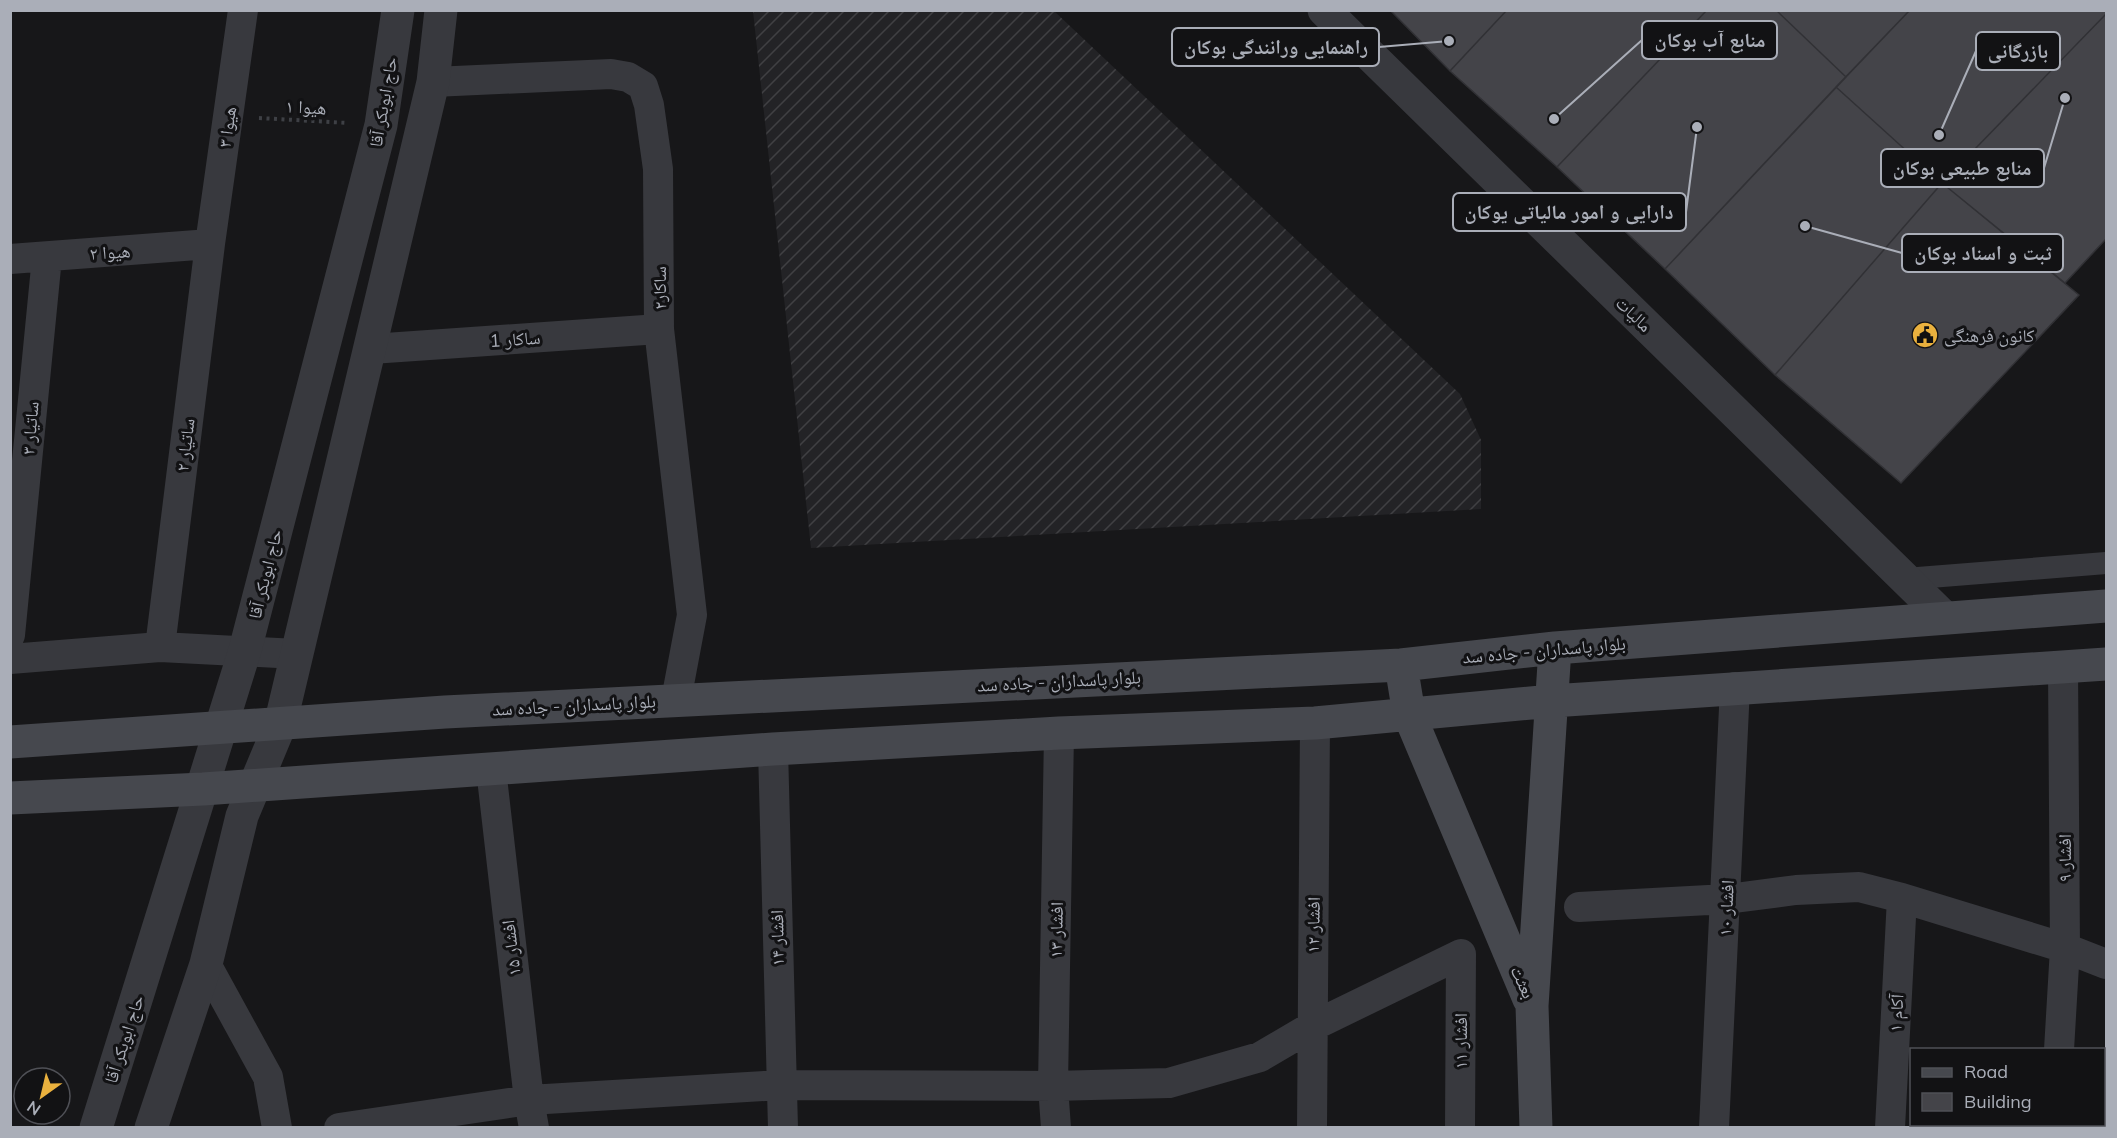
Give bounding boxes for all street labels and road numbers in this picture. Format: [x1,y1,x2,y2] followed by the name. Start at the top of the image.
[364,55,403,149] street label: حاج ابوبکر آقا
[285,94,327,120] street label: هیوا ۱
[213,105,241,149] street label: هیوا ۳
[89,239,131,265] street label: هیوا ۲
[648,266,671,310] street label: ساکار۲
[1611,291,1657,337] street label: مالیات
[489,326,541,352] street label: ساکار 1
[16,400,44,456] street label: ساتیار ۳
[170,417,200,473] street label: ساتیار ۲
[243,527,288,621] street label: حاج ابوبکر آقا
[1461,631,1627,669] street label: بلوار پاسداران - جاده سد
[977,665,1141,697] street label: بلوار پاسداران - جاده سد
[492,689,656,721] street label: بلوار پاسداران - جاده سد
[2053,834,2076,882] street label: افشار ۹
[1713,879,1739,937] street label: افشار ۱۰
[1301,897,1325,953] street label: افشار ۱۲
[1044,902,1068,958] street label: افشار ۱۳
[765,910,789,966] street label: افشار ۱۴
[496,919,526,977] street label: افشار ۱۵
[1505,962,1541,1002] street label: بعثت
[99,992,150,1086] street label: حاج ابوبکر آقا
[1884,993,1909,1033] street label: آکام ۱
[1449,1013,1472,1069] street label: افشار ۱۱

